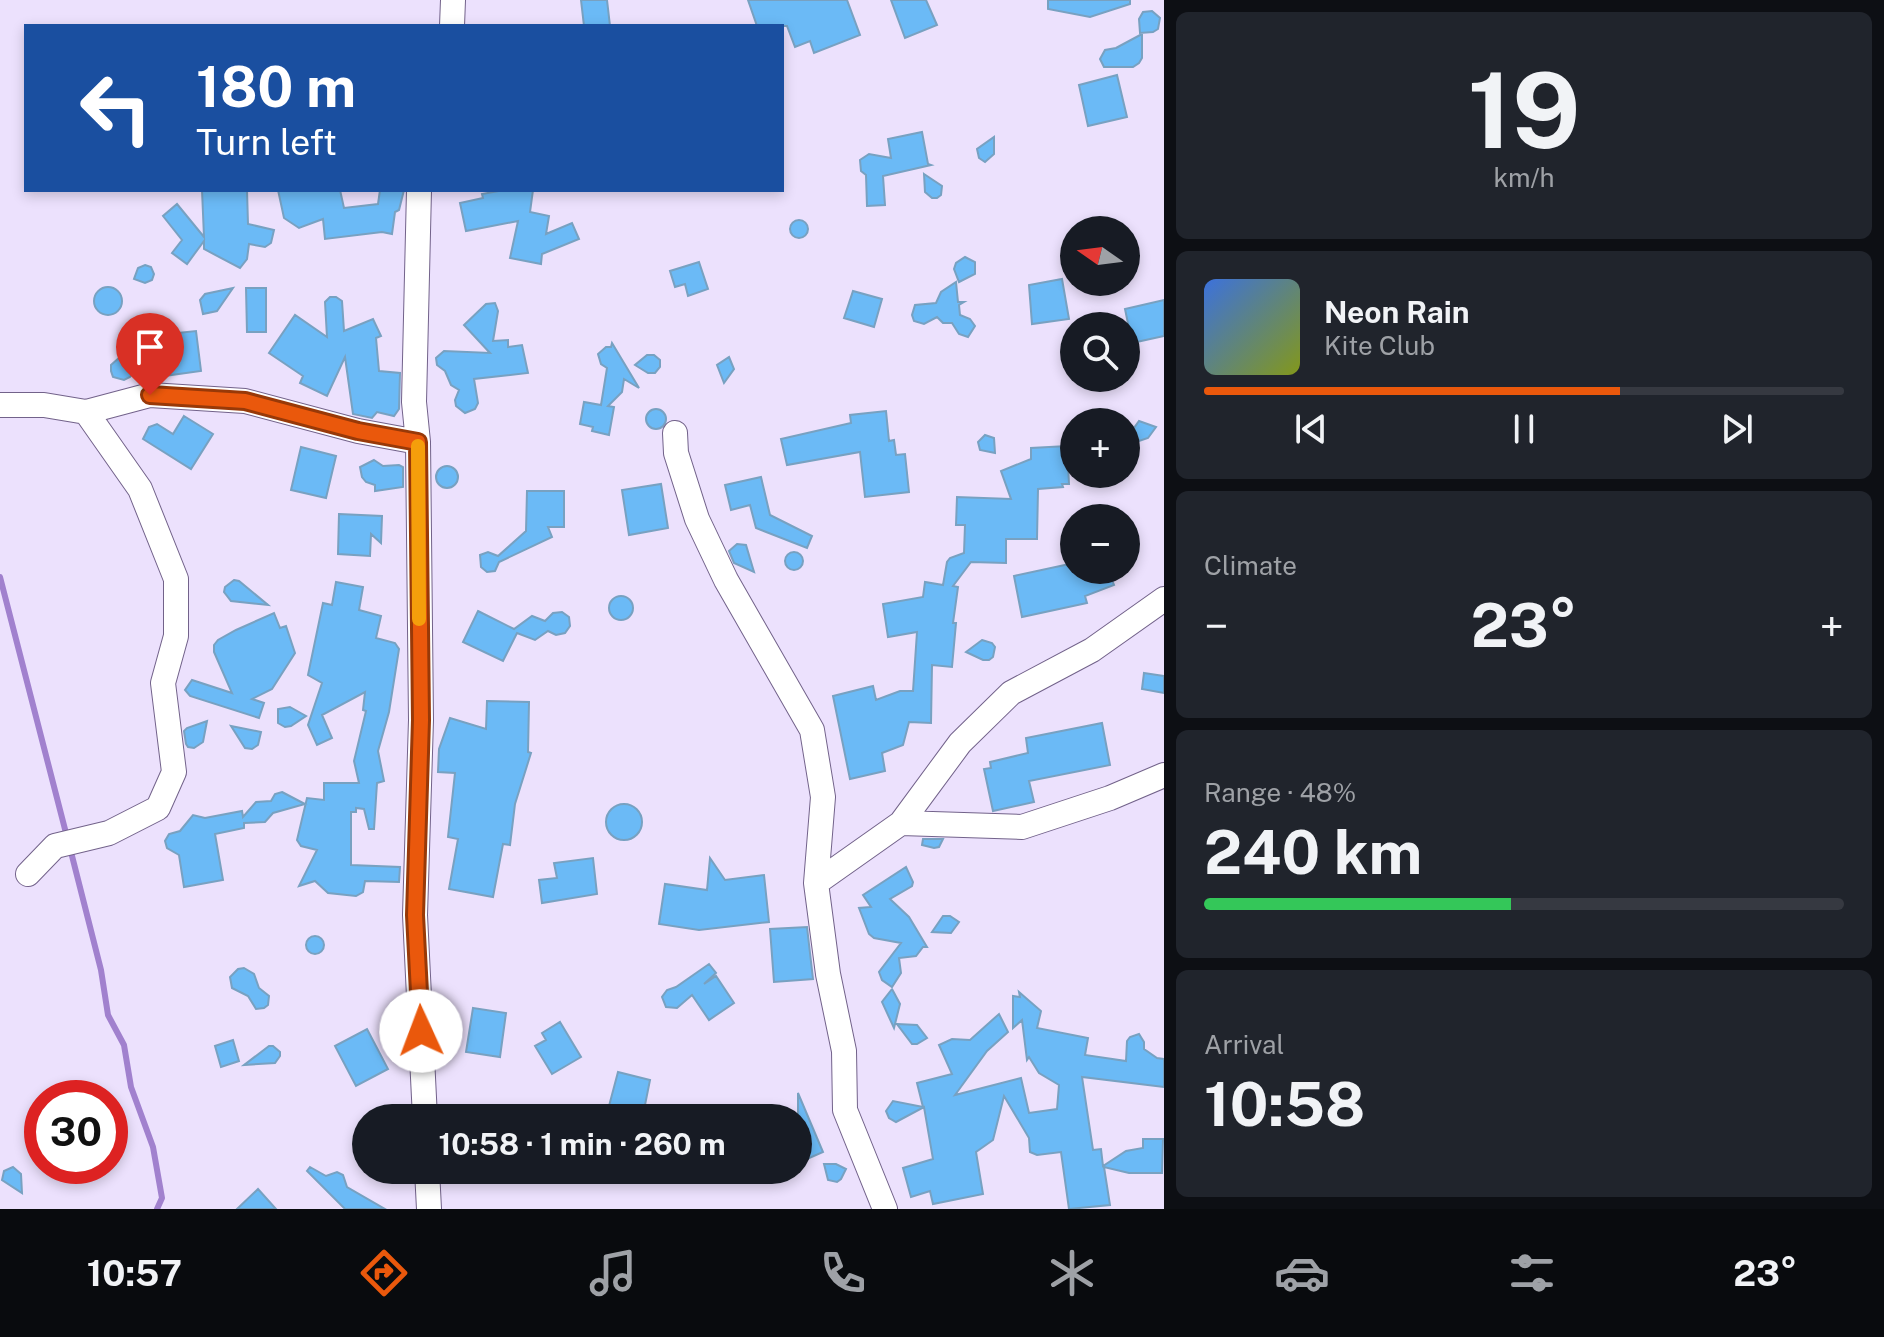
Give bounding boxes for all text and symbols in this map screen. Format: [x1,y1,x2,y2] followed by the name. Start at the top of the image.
[1467,49,1581,171] text: 19
[196,54,356,120] text: 180 m
[64,56,168,160] icon: left
[196,121,337,163] text: Turn left
[1493,162,1555,193] text: km/h
[1060,216,1140,296] north arrow
[1060,216,1140,584] map controls
[1324,294,1470,330] text: Neon Rain
[1060,312,1140,392] button: search
[116,313,184,395] pin
[128,325,172,369] icon: arrive
[1324,330,1435,361] text: Kite Club
[1289,407,1333,451] icon: previous
[1502,407,1546,451] icon: pause
[1715,407,1759,451] icon: next
[1060,408,1140,488] button: +
[1060,504,1140,584] button: −
[1204,550,1297,581] text: Climate
[1471,590,1577,661] text: 23°
[1204,600,1228,652] text: −
[1820,600,1844,652] text: +
[1204,777,1356,808] text: Range · 48%
[1204,817,1422,888] text: 240 km
[379,989,463,1073] position arrow
[1204,1029,1284,1060] text: Arrival
[1204,1069,1365,1140] text: 10:58
[24,1080,128,1184] speed limit sign: 30
[438,1126,726,1162] text: 10:58 · 1 min · 260 m
[356,1245,412,1301] icon: directions
[585,1245,641,1301] icon: music
[815,1245,871,1301] icon: phone
[1044,1245,1100,1301] icon: climate
[1274,1245,1330,1301] icon: car
[1504,1245,1560,1301] icon: filters
[87,1252,182,1294] text: 10:57
[1733,1252,1797,1294] text: 23°

